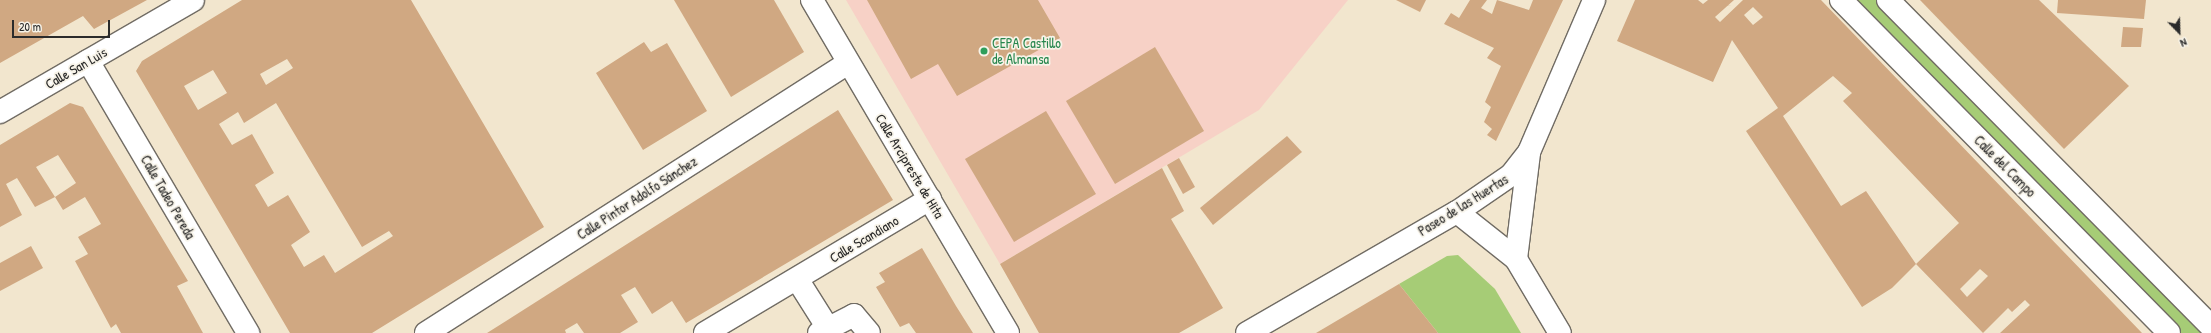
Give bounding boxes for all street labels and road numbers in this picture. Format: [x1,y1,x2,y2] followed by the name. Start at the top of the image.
[42,44,110,92] street label: Calle San Luis
[872,111,948,221] street label: Calle Arcipreste de Hita
[1971,132,2039,200] street label: Calle del Campo
[137,152,199,242] street label: Calle Tadeo Pereda
[574,153,700,243] street label: Calle Pintor Adolfo Sánchez
[1415,171,1511,239] street label: Paseo de las Huertas
[826,212,902,266] street label: Calle Scandiano

